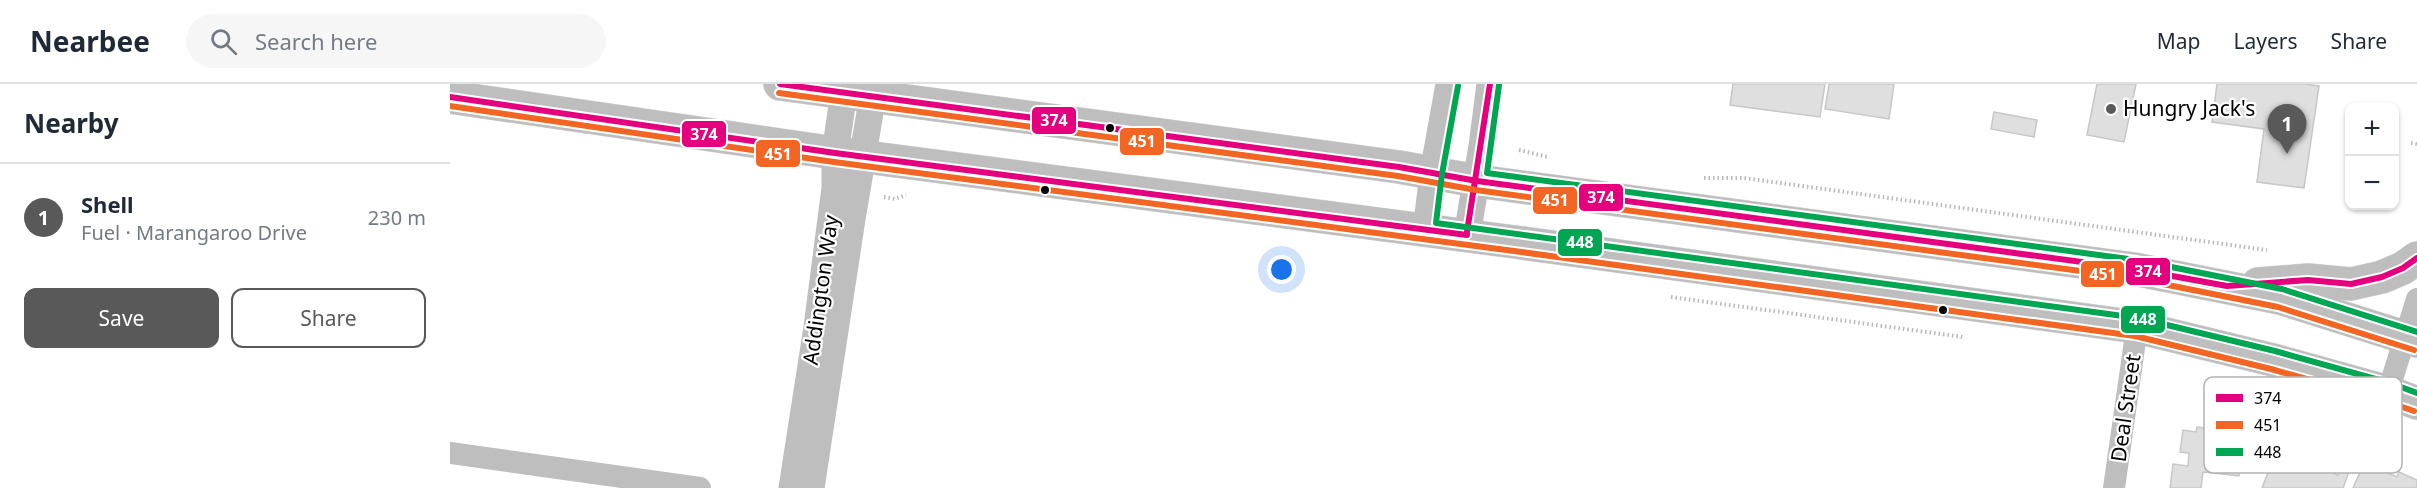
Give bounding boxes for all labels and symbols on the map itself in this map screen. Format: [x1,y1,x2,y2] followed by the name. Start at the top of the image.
[2123,94,2255,122] place label: Hungry Jack's
[2104,102,2118,116] marker: Hungry Jack's
[2268,104,2306,154] pin: 1
[1031,106,1077,135] line badge: 374
[1040,109,1068,131] text: 374
[681,120,727,148] line badge: 374
[1104,122,1116,134] unlabelled marker
[690,123,718,145] text: 374
[1119,127,1165,156] line badge: 451
[1128,130,1156,152] text: 451
[755,139,801,168] line badge: 451
[764,143,792,165] text: 451
[1578,183,1624,212] line badge: 374
[1039,184,1051,196] unlabelled marker
[1532,186,1578,215] line badge: 451
[1587,186,1615,208] text: 374
[1541,189,1569,211] text: 451
[796,213,844,367] street label: Addington Way
[1557,228,1603,257] line badge: 448
[1566,231,1594,253] text: 448
[1267,255,1296,284] your location
[2125,257,2171,286] line badge: 374
[2080,260,2125,288] line badge: 451
[2134,260,2162,282] text: 374
[2089,263,2117,285] text: 451
[1937,304,1949,316] unlabelled marker
[2120,305,2166,334] line badge: 448
[2129,308,2157,330] text: 448
[2104,352,2146,464] street label: Deal Street
[2204,377,2402,473] legend
[2254,387,2281,409] text: 374
[2254,414,2281,436] text: 451
[2254,441,2281,463] text: 448

